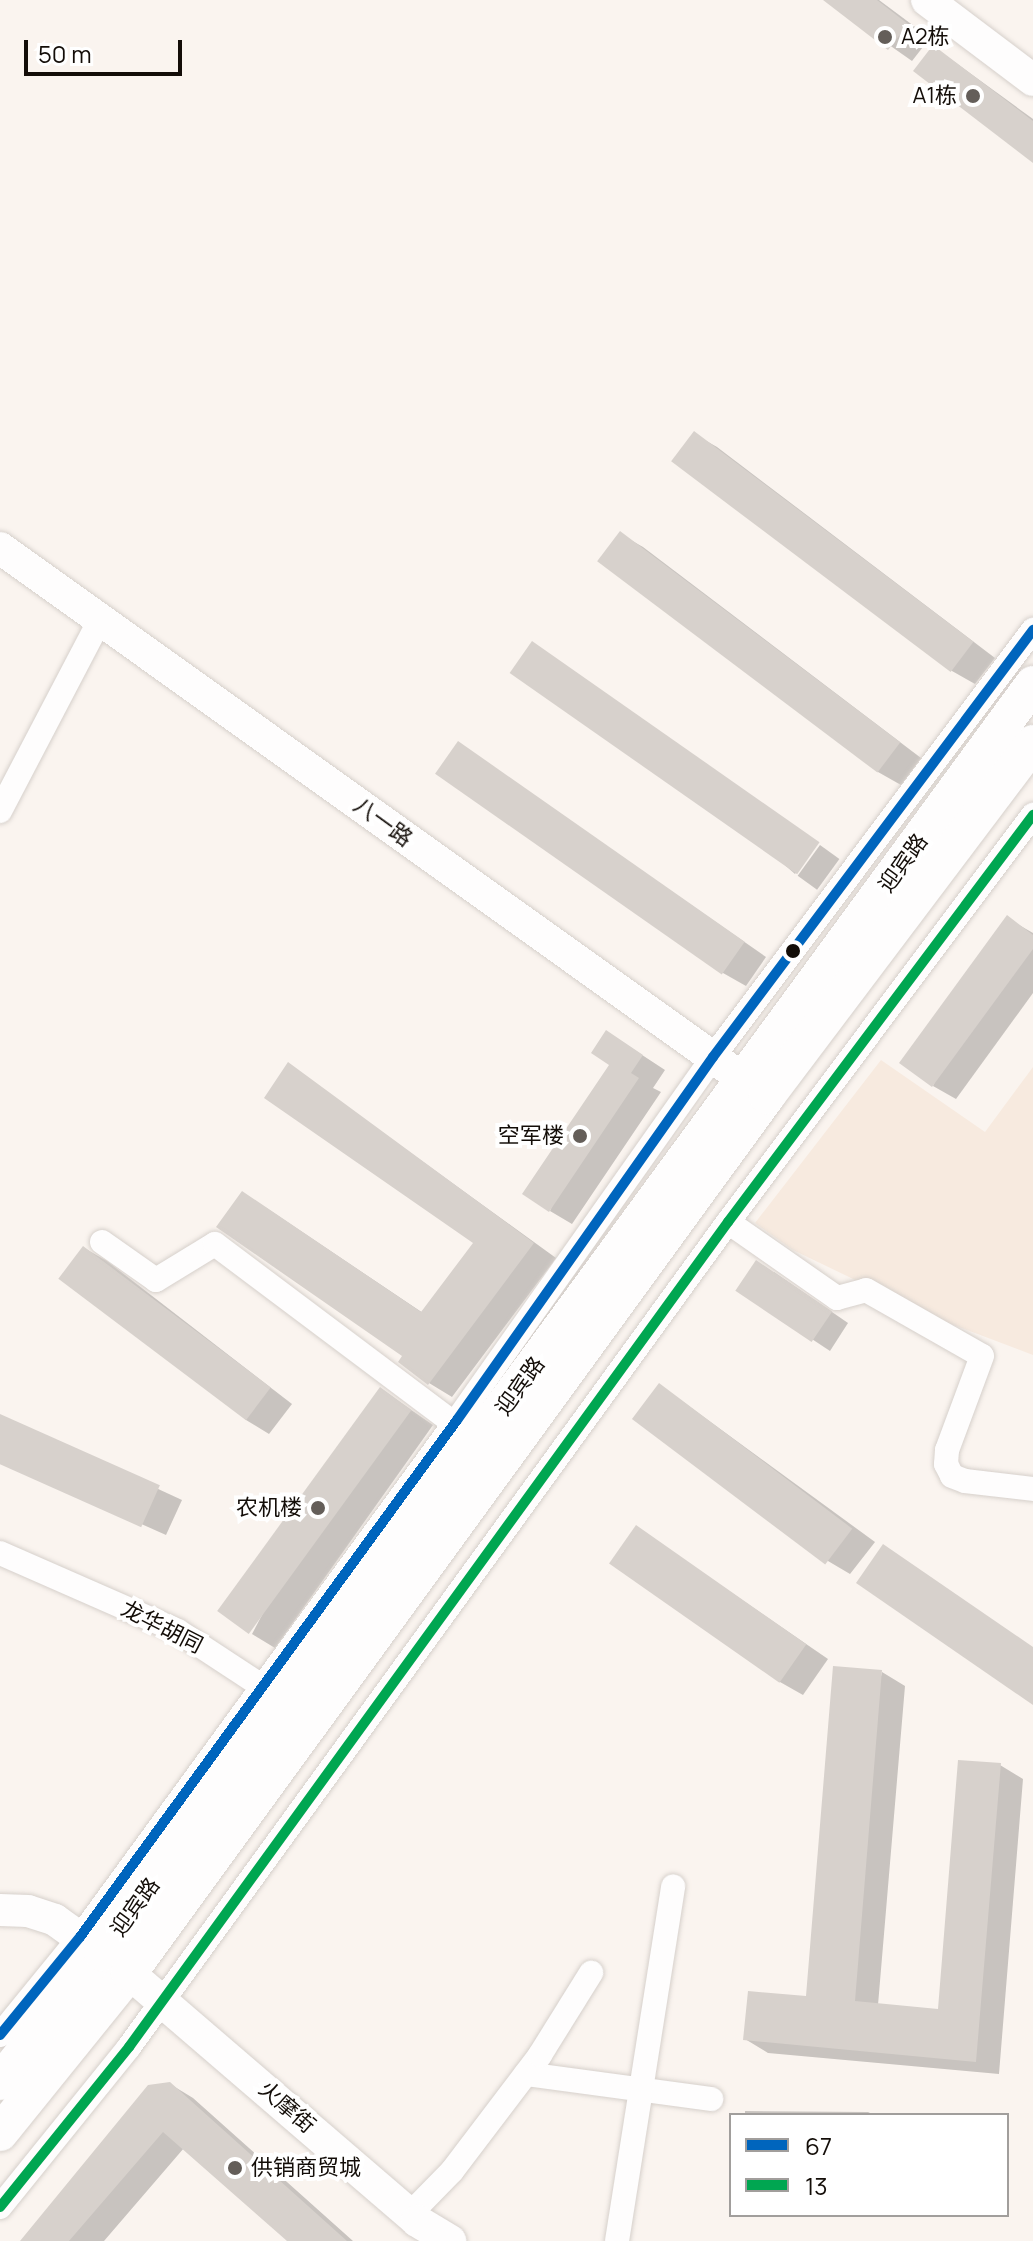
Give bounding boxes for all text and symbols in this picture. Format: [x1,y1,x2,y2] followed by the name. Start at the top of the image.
[28,24,186,74] scale bar
[901,24,949,50] place label: A2栋
[876,28,894,46] marker: A2栋
[38,37,92,70] text: 50 m
[912,83,957,109] place label: A1栋
[964,87,982,105] marker: A1栋
[349,792,417,852] street label: 八一路
[873,829,933,897] street label: 迎宾路
[785,943,801,959] unlabelled marker
[498,1123,564,1149] place label: 空军楼
[571,1127,589,1145] marker: 空军楼
[490,1352,550,1420] street label: 迎宾路
[236,1495,302,1521] place label: 农机楼
[309,1499,327,1517] marker: 农机楼
[117,1595,207,1659] street label: 龙华胡同
[105,1873,165,1941] street label: 迎宾路
[253,2075,321,2139] street label: 火摩街
[729,2113,1009,2217] legend
[805,2129,832,2162] text: 67
[251,2155,361,2181] place label: 供销商贸城
[226,2159,244,2177] marker: 供销商贸城
[805,2169,828,2202] text: 13

